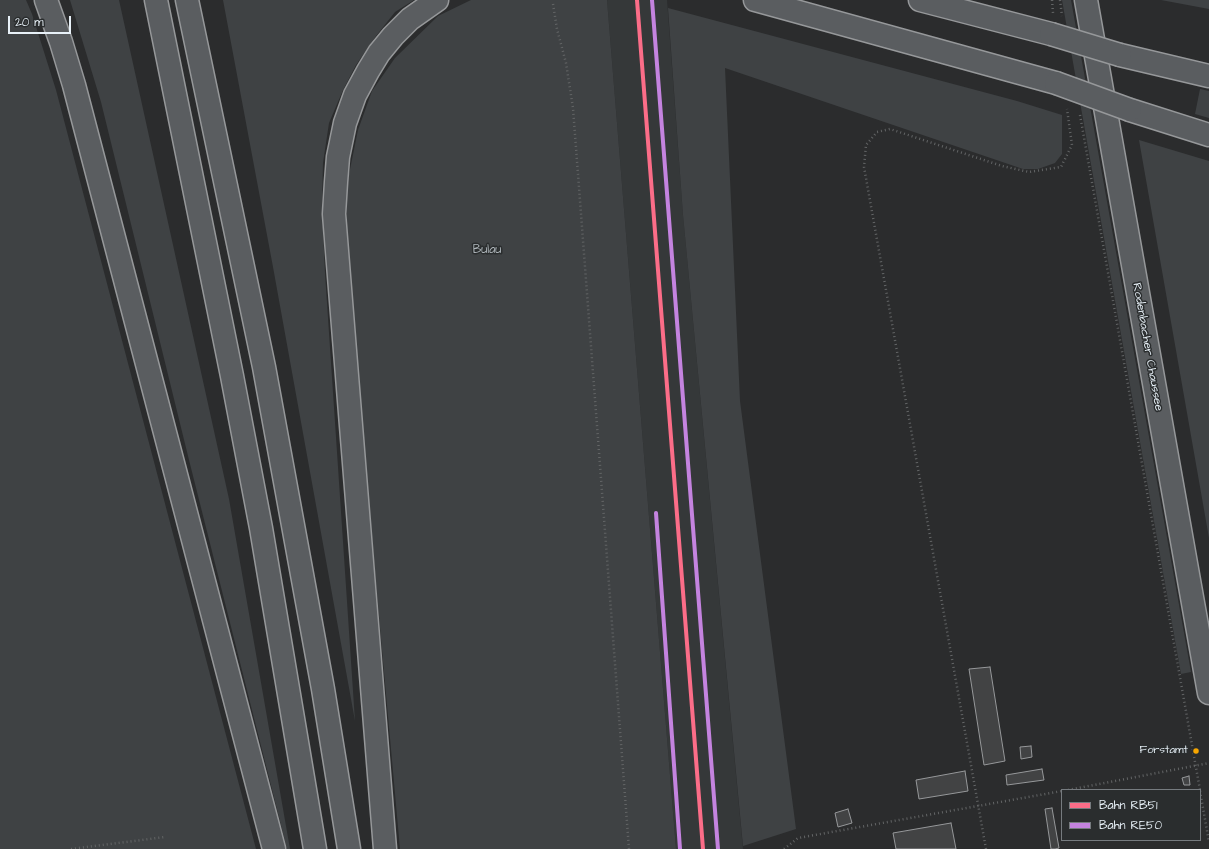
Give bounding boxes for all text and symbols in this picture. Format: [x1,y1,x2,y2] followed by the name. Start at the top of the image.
[10,8,73,34] scale bar
[15,14,44,31] text: 20 m
[473,243,501,257] park label: Bulau
[1129,282,1165,412] street label: Rodenbacher Chaussee
[1140,744,1188,758] place label: Forstamt
[1191,746,1201,756] marker: Forstamt
[1061,789,1201,841] legend
[1099,797,1158,814] text: Bahn RB51
[1099,817,1162,834] text: Bahn RE50

